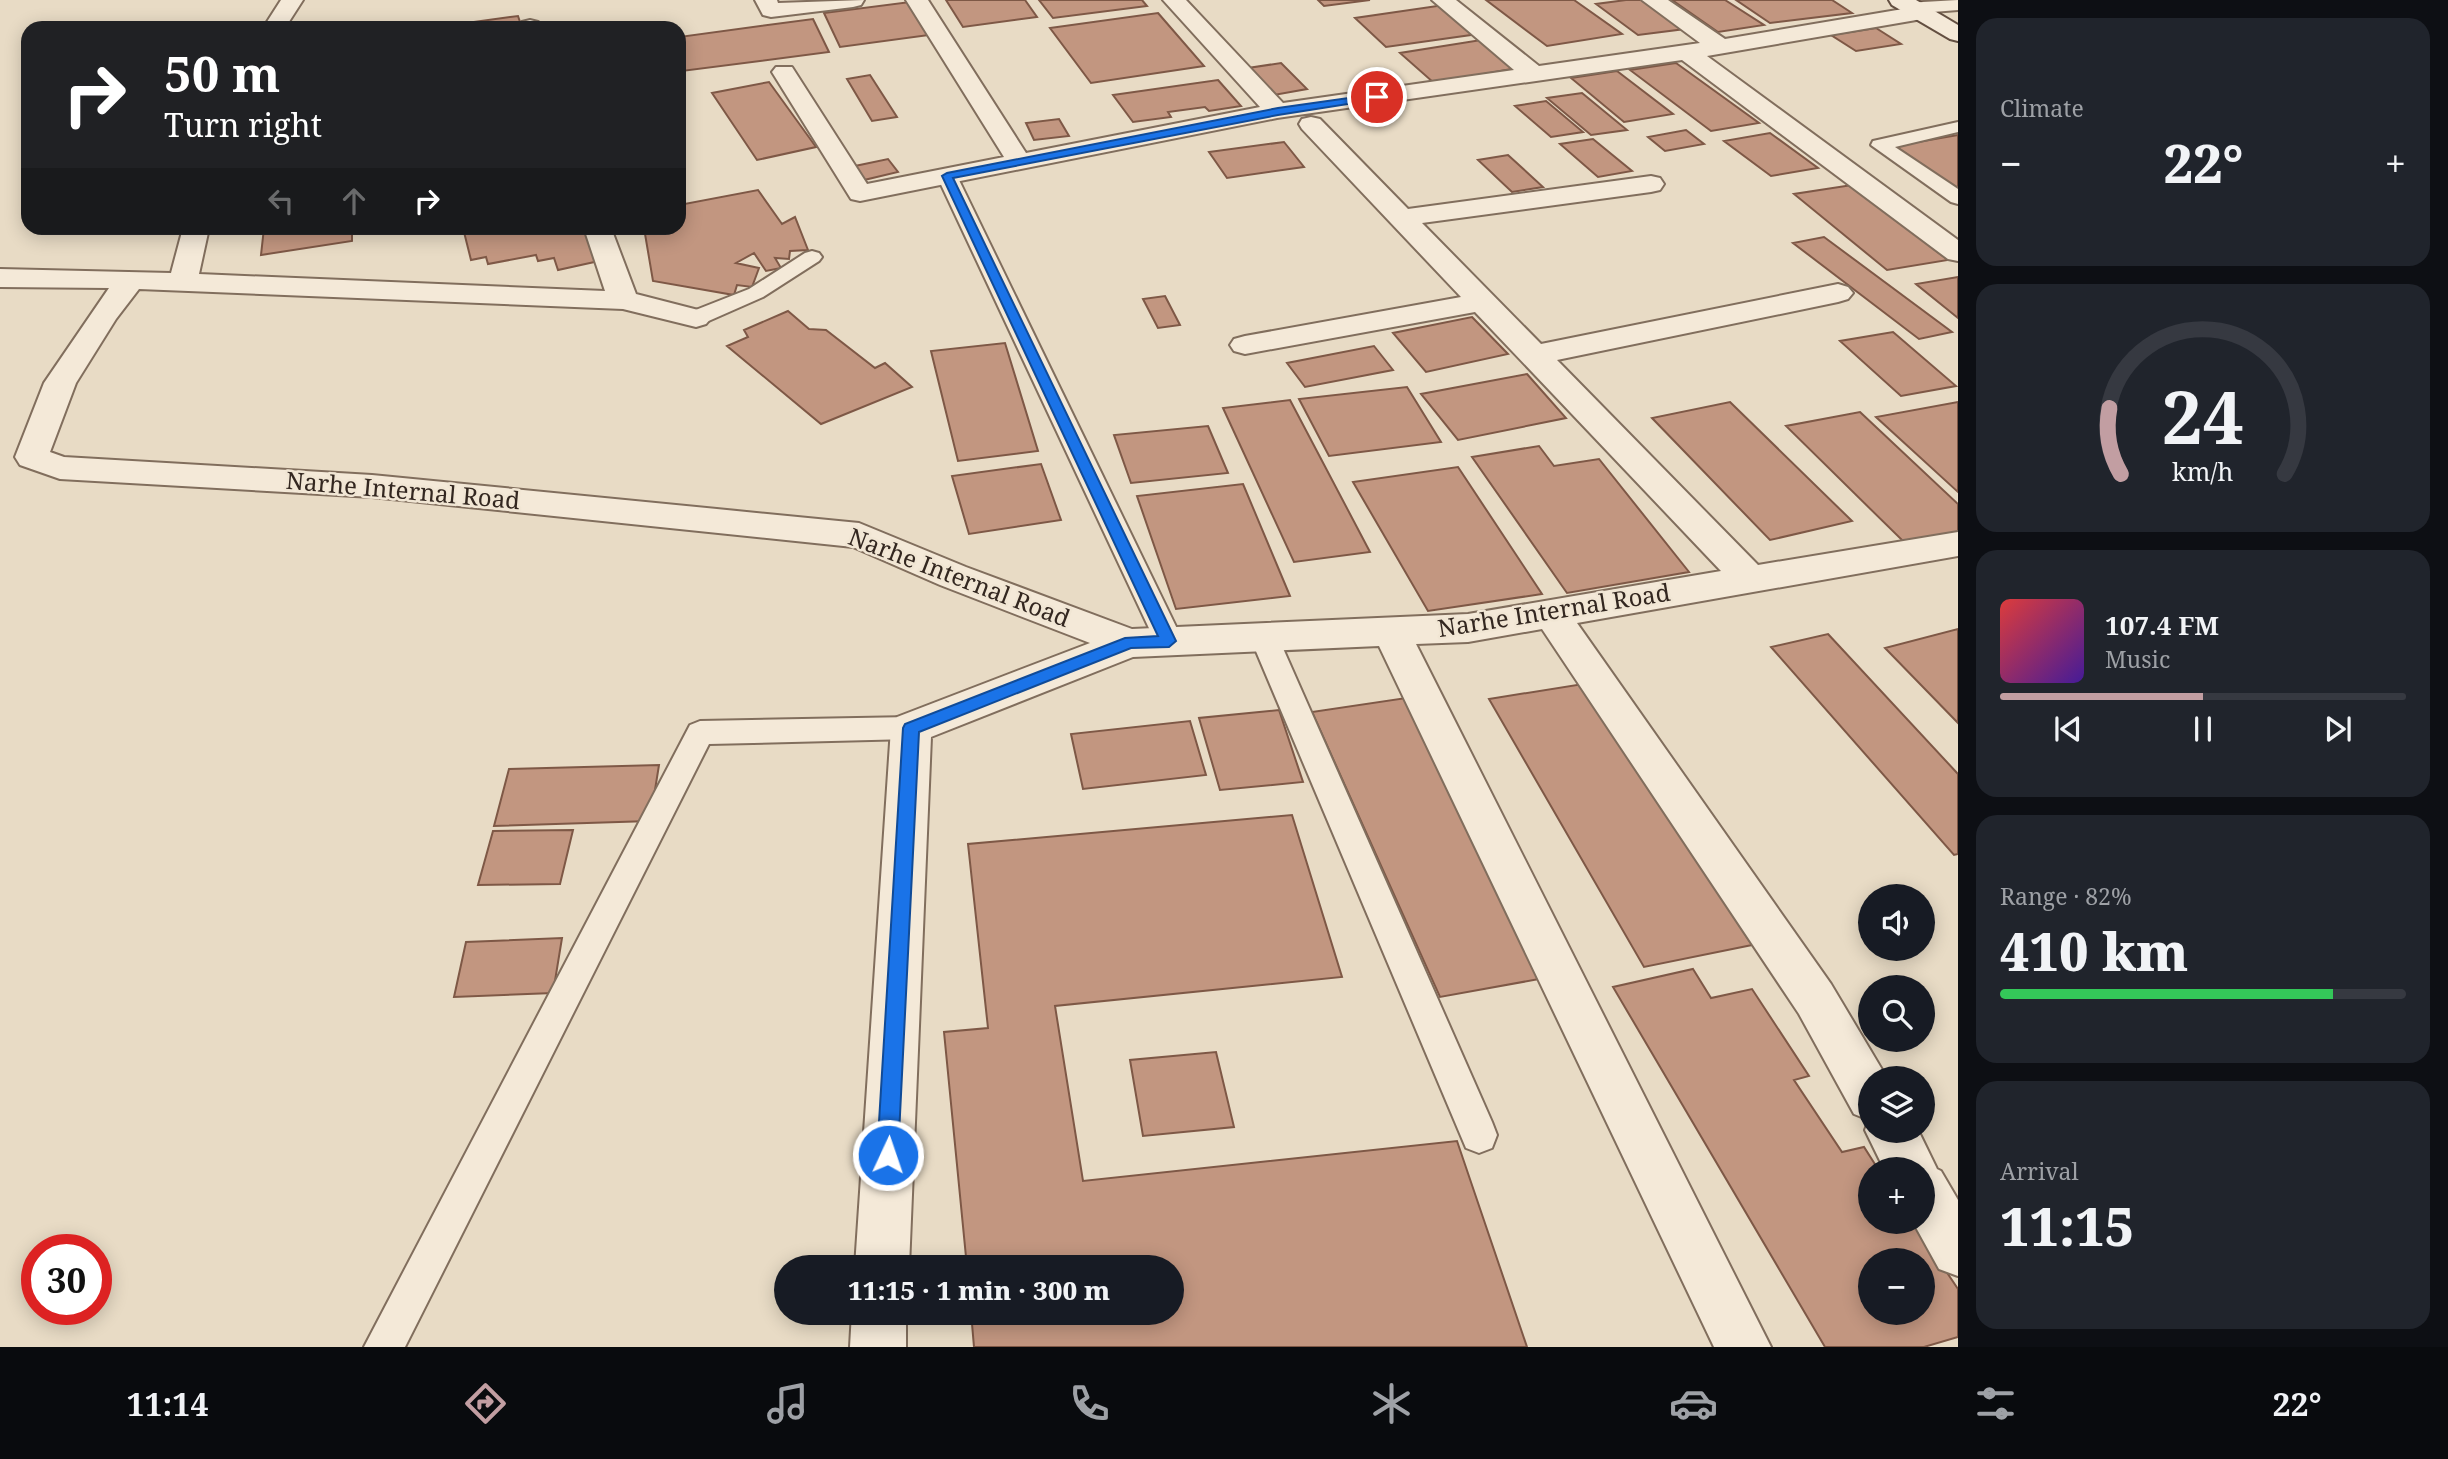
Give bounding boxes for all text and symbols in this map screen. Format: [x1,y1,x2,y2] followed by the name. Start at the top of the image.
[164,40,280,106] text: 50 m
[49,49,140,140] icon: right
[1347,67,1407,127] pin
[1358,78,1396,116] icon: arrive
[2000,92,2084,124] text: Climate
[164,103,322,146] text: Turn right
[2163,127,2243,198] text: 22°
[2000,137,2022,189] text: −
[2385,137,2406,189] text: +
[262,182,300,220] icon: left
[335,182,373,220] icon: ahead
[408,182,446,220] icon: right
[2162,366,2244,465] text: 24
[2172,453,2234,487] text: km/h
[285,463,522,516] street label: Narhe Internal Road
[844,519,1075,634] street label: Narhe Internal Road
[1435,575,1673,644] street label: Narhe Internal Road
[2105,607,2219,643] text: 107.4 FM
[2105,643,2170,675] text: Music
[2049,710,2087,748] icon: previous
[2184,710,2222,748] icon: pause
[2319,710,2357,748] icon: next
[2000,880,2132,912] text: Range · 82%
[1858,884,1935,1325] map controls
[1858,884,1935,961] button: sound
[2000,915,2188,986] text: 410 km
[1858,975,1935,1052] button: search
[1858,1066,1935,1143] button: layers
[851,1118,925,1192] position arrow
[2000,1155,2079,1187] text: Arrival
[1858,1157,1935,1234] button: +
[2000,1190,2134,1261] text: 11:15
[21,1234,112,1325] speed limit sign: 30
[1858,1248,1935,1325] button: −
[848,1272,1110,1308] text: 11:15 · 1 min · 300 m
[461,1379,510,1428] icon: directions
[763,1379,812,1428] icon: music
[1065,1379,1114,1428] icon: phone
[1367,1379,1416,1428] icon: climate
[1669,1379,1718,1428] icon: car
[1971,1379,2020,1428] icon: filters
[126,1382,208,1425] text: 11:14
[2273,1382,2321,1425] text: 22°

